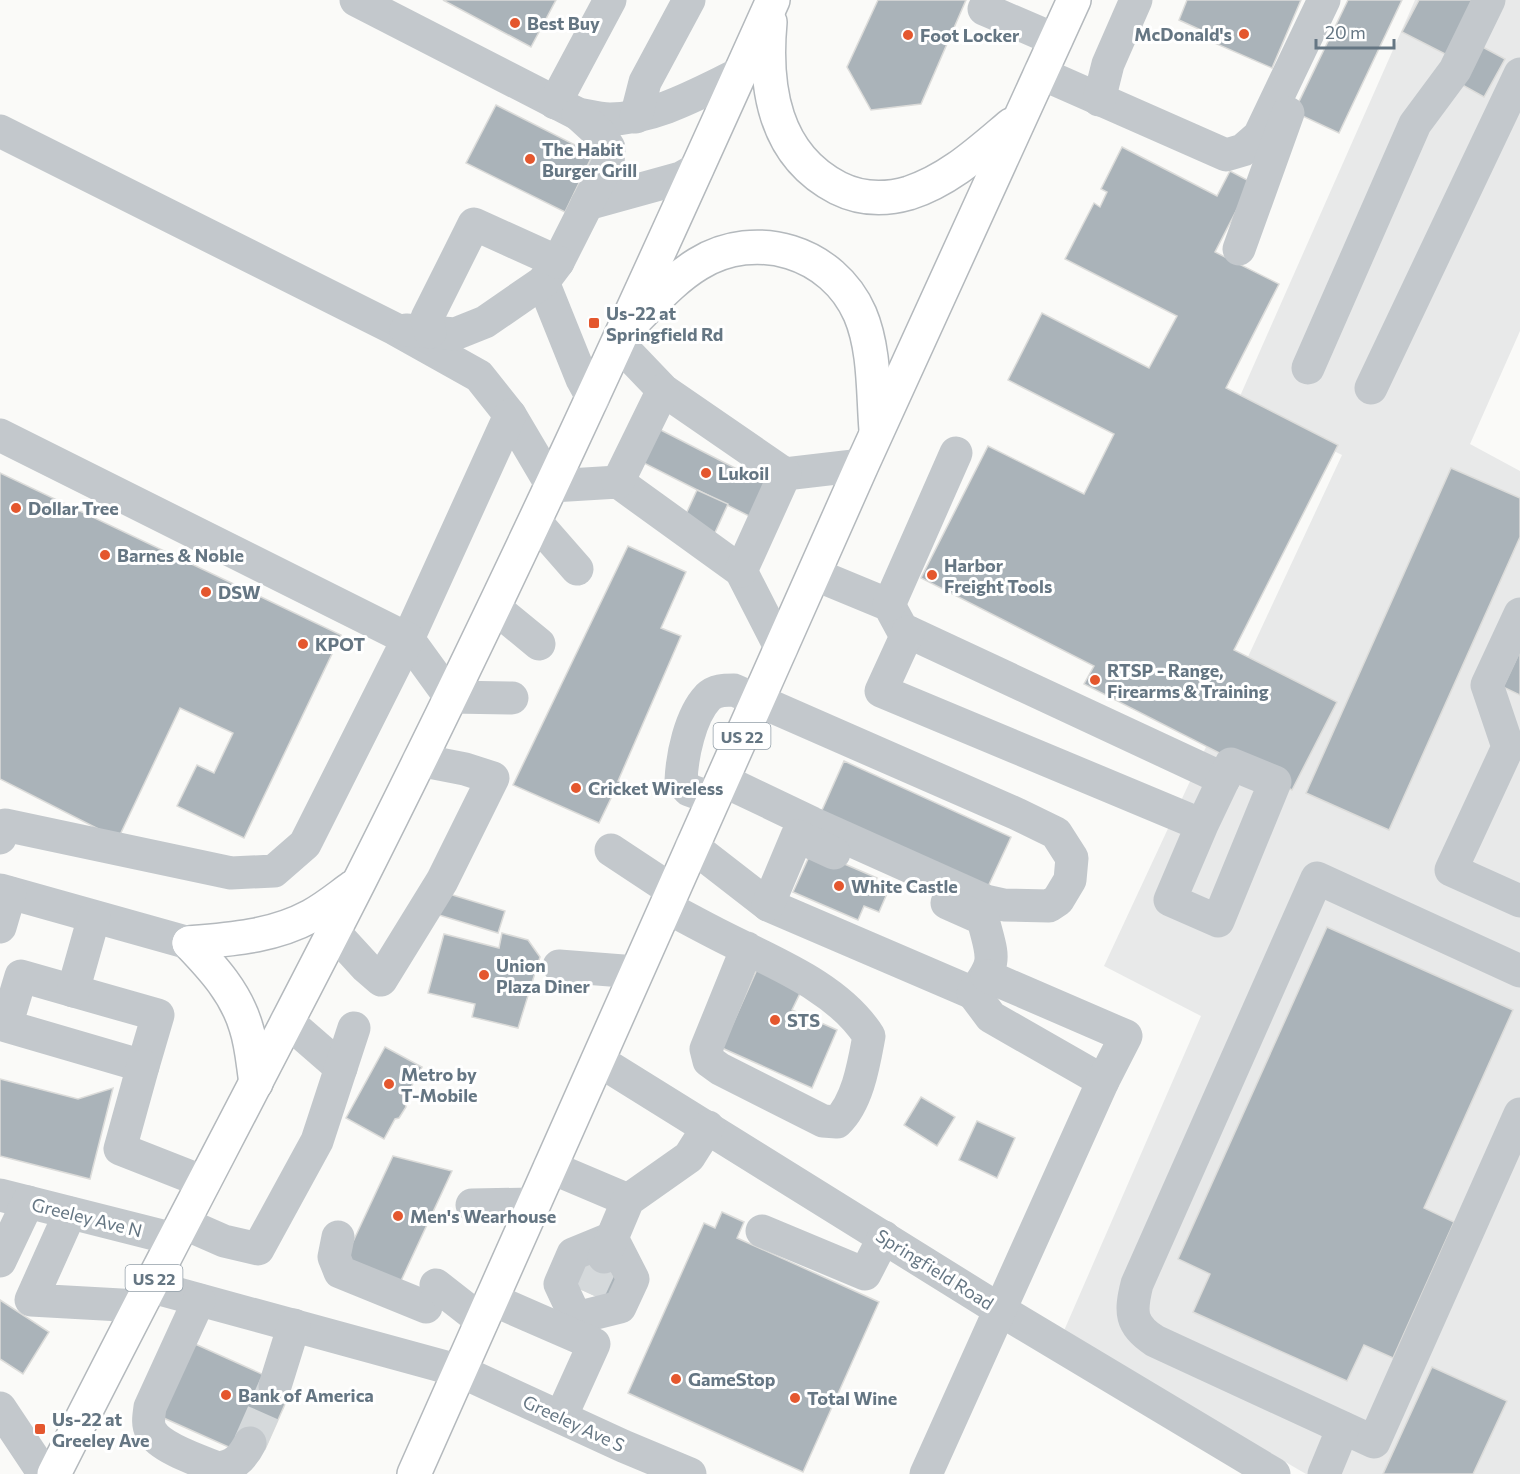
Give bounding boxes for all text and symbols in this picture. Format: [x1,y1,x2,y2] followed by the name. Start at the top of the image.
[527,12,600,34] place label: Best Buy
[1316,12,1394,50] scale bar
[508,16,522,30] marker: Best Buy
[1325,21,1366,43] text: 20 m
[1134,23,1232,45] place label: McDonald's
[920,24,1020,46] place label: Foot Locker
[1237,27,1251,41] marker: McDonald's
[901,28,915,42] marker: Foot Locker
[542,138,637,181] place label: The Habit Burger Grill
[523,152,537,166] marker: The Habit Burger Grill
[606,302,723,345] place label: Us-22 at Springfield Rd
[587,316,601,330] marker: Us-22 at Springfield Rd
[718,462,769,484] place label: Lukoil
[699,466,713,480] marker: Lukoil
[28,497,119,519] place label: Dollar Tree
[9,501,23,515] marker: Dollar Tree
[117,544,244,566] place label: Barnes & Noble
[98,548,112,562] marker: Barnes & Noble
[944,554,1052,597] place label: Harbor Freight Tools
[925,568,939,582] marker: Harbor Freight Tools
[218,581,261,603] place label: DSW
[199,585,213,599] marker: DSW
[315,633,366,655] place label: KPOT
[296,637,310,651] marker: KPOT
[1107,659,1269,702] place label: RTSP - Range, Firearms & Training
[1088,673,1102,687] marker: RTSP - Range, Firearms & Training
[714,723,771,749] road number: US 22
[588,777,723,799] place label: Cricket Wireless
[569,781,583,795] marker: Cricket Wireless
[851,875,958,897] place label: White Castle
[832,879,846,893] marker: White Castle
[496,954,590,997] place label: Union Plaza Diner
[477,968,491,982] marker: Union Plaza Diner
[787,1009,820,1031] place label: STS
[768,1013,782,1027] marker: STS
[401,1063,478,1106] place label: Metro by T-Mobile
[382,1077,396,1091] marker: Metro by T-Mobile
[30,1193,144,1241] street label: Greeley Ave N
[410,1205,556,1227] place label: Men's Wearhouse
[391,1209,405,1223] marker: Men's Wearhouse
[872,1224,998,1314] street label: Springfield Road
[126,1265,182,1291] road number: US 22
[688,1368,776,1390] place label: GameStop
[669,1372,683,1386] marker: GameStop
[238,1384,374,1406] place label: Bank of America
[807,1387,897,1409] place label: Total Wine
[219,1388,233,1402] marker: Bank of America
[520,1390,628,1456] street label: Greeley Ave S
[788,1391,802,1405] marker: Total Wine
[52,1408,150,1451] place label: Us-22 at Greeley Ave
[33,1422,47,1436] marker: Us-22 at Greeley Ave

